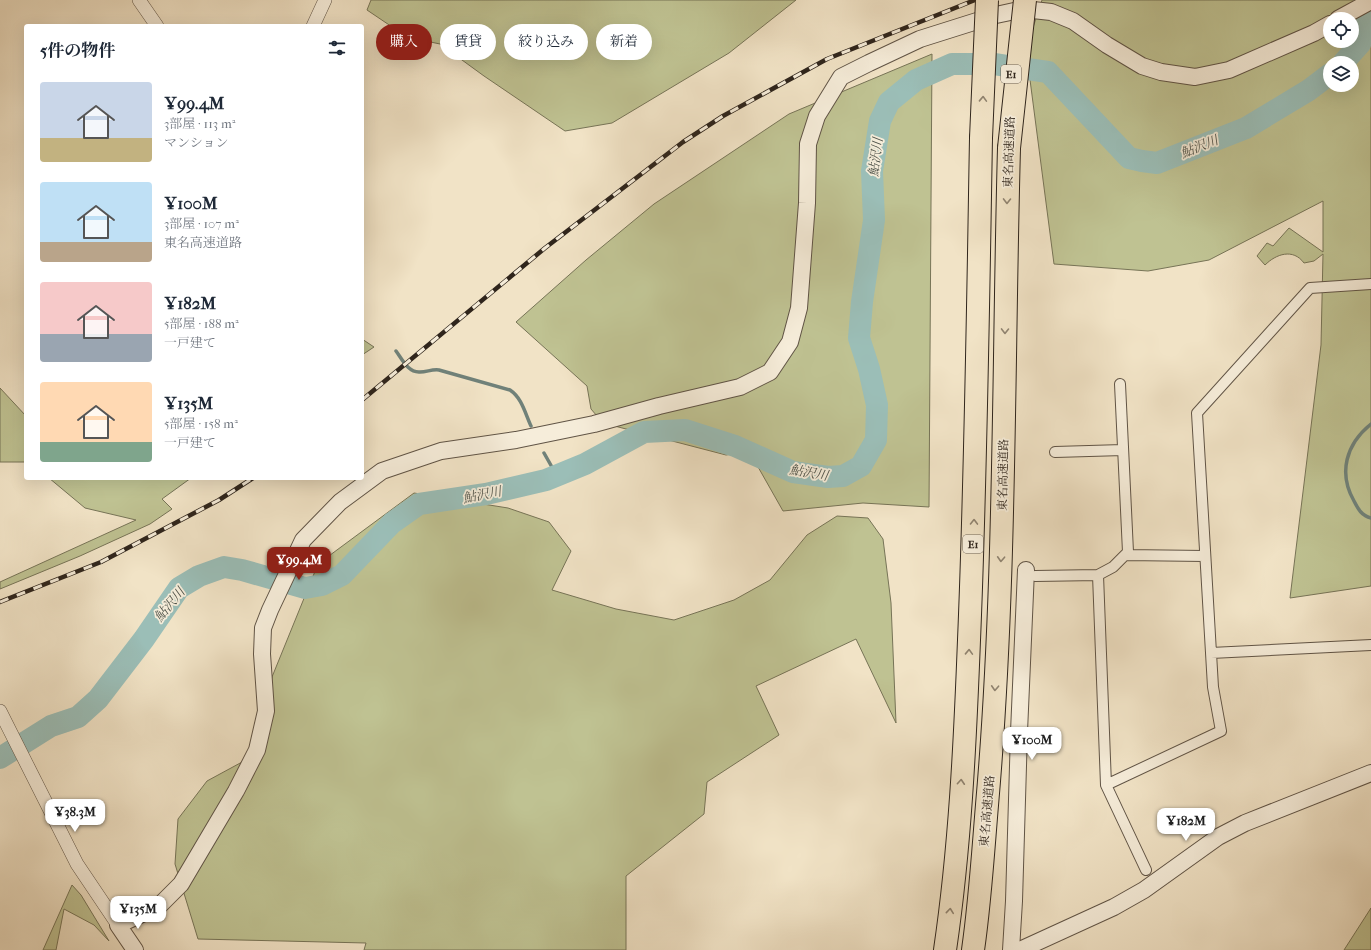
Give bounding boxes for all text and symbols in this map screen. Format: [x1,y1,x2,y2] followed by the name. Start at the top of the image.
[1323,12,1359,92] map controls
[1323,12,1359,48] button: locate
[376,24,432,60] chip: 購入
[440,24,496,60] chip: 賃貸
[504,24,588,60] chip: 絞り込み
[596,24,652,60] chip: 新着
[326,37,348,59] icon: filters
[40,40,115,60] text: 5件の物件
[1323,56,1359,92] button: layers
[1001,65,1021,83] road number: E1
[164,93,224,113] text: ¥99.4M
[978,96,987,102] one-way arrow
[72,98,120,146] icon: home
[164,116,235,131] text: 3部屋 · 113 m²
[1001,116,1017,188] street label: 東名高速道路
[1178,131,1222,161] water label: 鮎沢川
[164,135,228,150] text: マンション
[866,135,886,177] water label: 鮎沢川
[164,193,218,213] text: ¥100M
[72,198,120,246] icon: home
[1003,198,1011,204] one-way arrow
[164,216,239,231] text: 3部屋 · 107 m²
[164,235,242,250] text: 東名高速道路
[164,293,216,313] text: ¥182M
[72,298,120,346] icon: home
[164,316,239,331] text: 5部屋 · 188 m²
[1000,328,1009,334] one-way arrow
[164,335,216,350] text: 一戸建て
[164,393,213,413] text: ¥135M
[72,398,120,446] icon: home
[164,416,238,431] text: 5部屋 · 158 m²
[164,435,216,450] text: 一戸建て
[995,439,1011,511] street label: 東名高速道路
[788,462,831,484] water label: 鮎沢川
[462,483,505,506] water label: 鮎沢川
[970,519,978,525] one-way arrow
[963,535,983,553] road number: E1
[266,547,332,581] pin: ¥99.4M
[276,552,322,567] text: ¥99.4M
[997,556,1006,562] one-way arrow
[151,583,189,624] water label: 鮎沢川
[964,649,973,655] one-way arrow
[991,685,1000,691] one-way arrow
[1004,727,1060,761] pin: ¥100M
[1012,732,1052,747] text: ¥100M
[977,775,997,847] street label: 東名高速道路
[957,779,966,785] one-way arrow
[42,799,108,833] pin: ¥38.3M
[54,804,96,819] text: ¥38.3M
[1158,808,1214,842] pin: ¥182M
[1166,813,1206,828] text: ¥182M
[110,896,166,930] pin: ¥135M
[119,901,157,916] text: ¥135M
[945,908,954,914] one-way arrow

